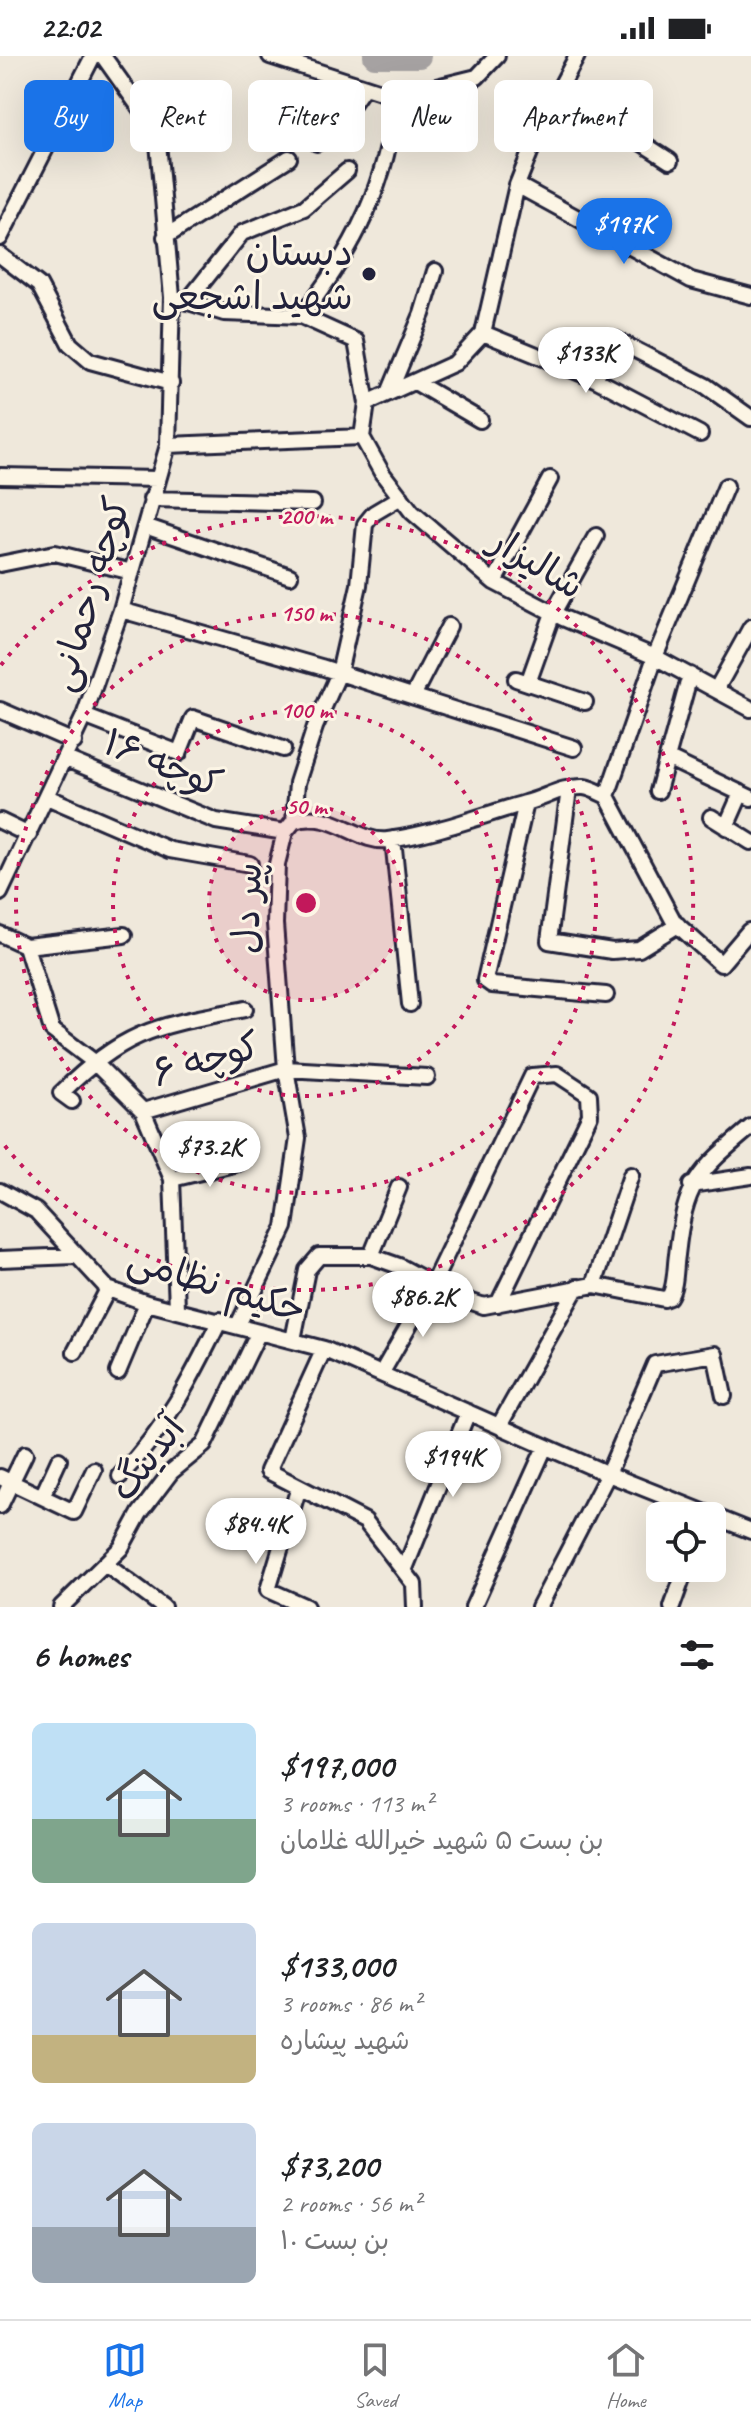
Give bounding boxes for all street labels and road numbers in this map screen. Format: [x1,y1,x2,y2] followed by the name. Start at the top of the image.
[37,491,142,697] street label: کوچه رحمانی
[479,515,593,609] street label: شالیزار
[97,718,229,808] street label: کوچه ۱۶
[222,861,272,955] street label: پیر دل
[147,1021,265,1097] street label: کوچه ۶
[121,1235,312,1338] street label: حکیم نظامی
[99,1405,196,1510] street label: آبدینگ

